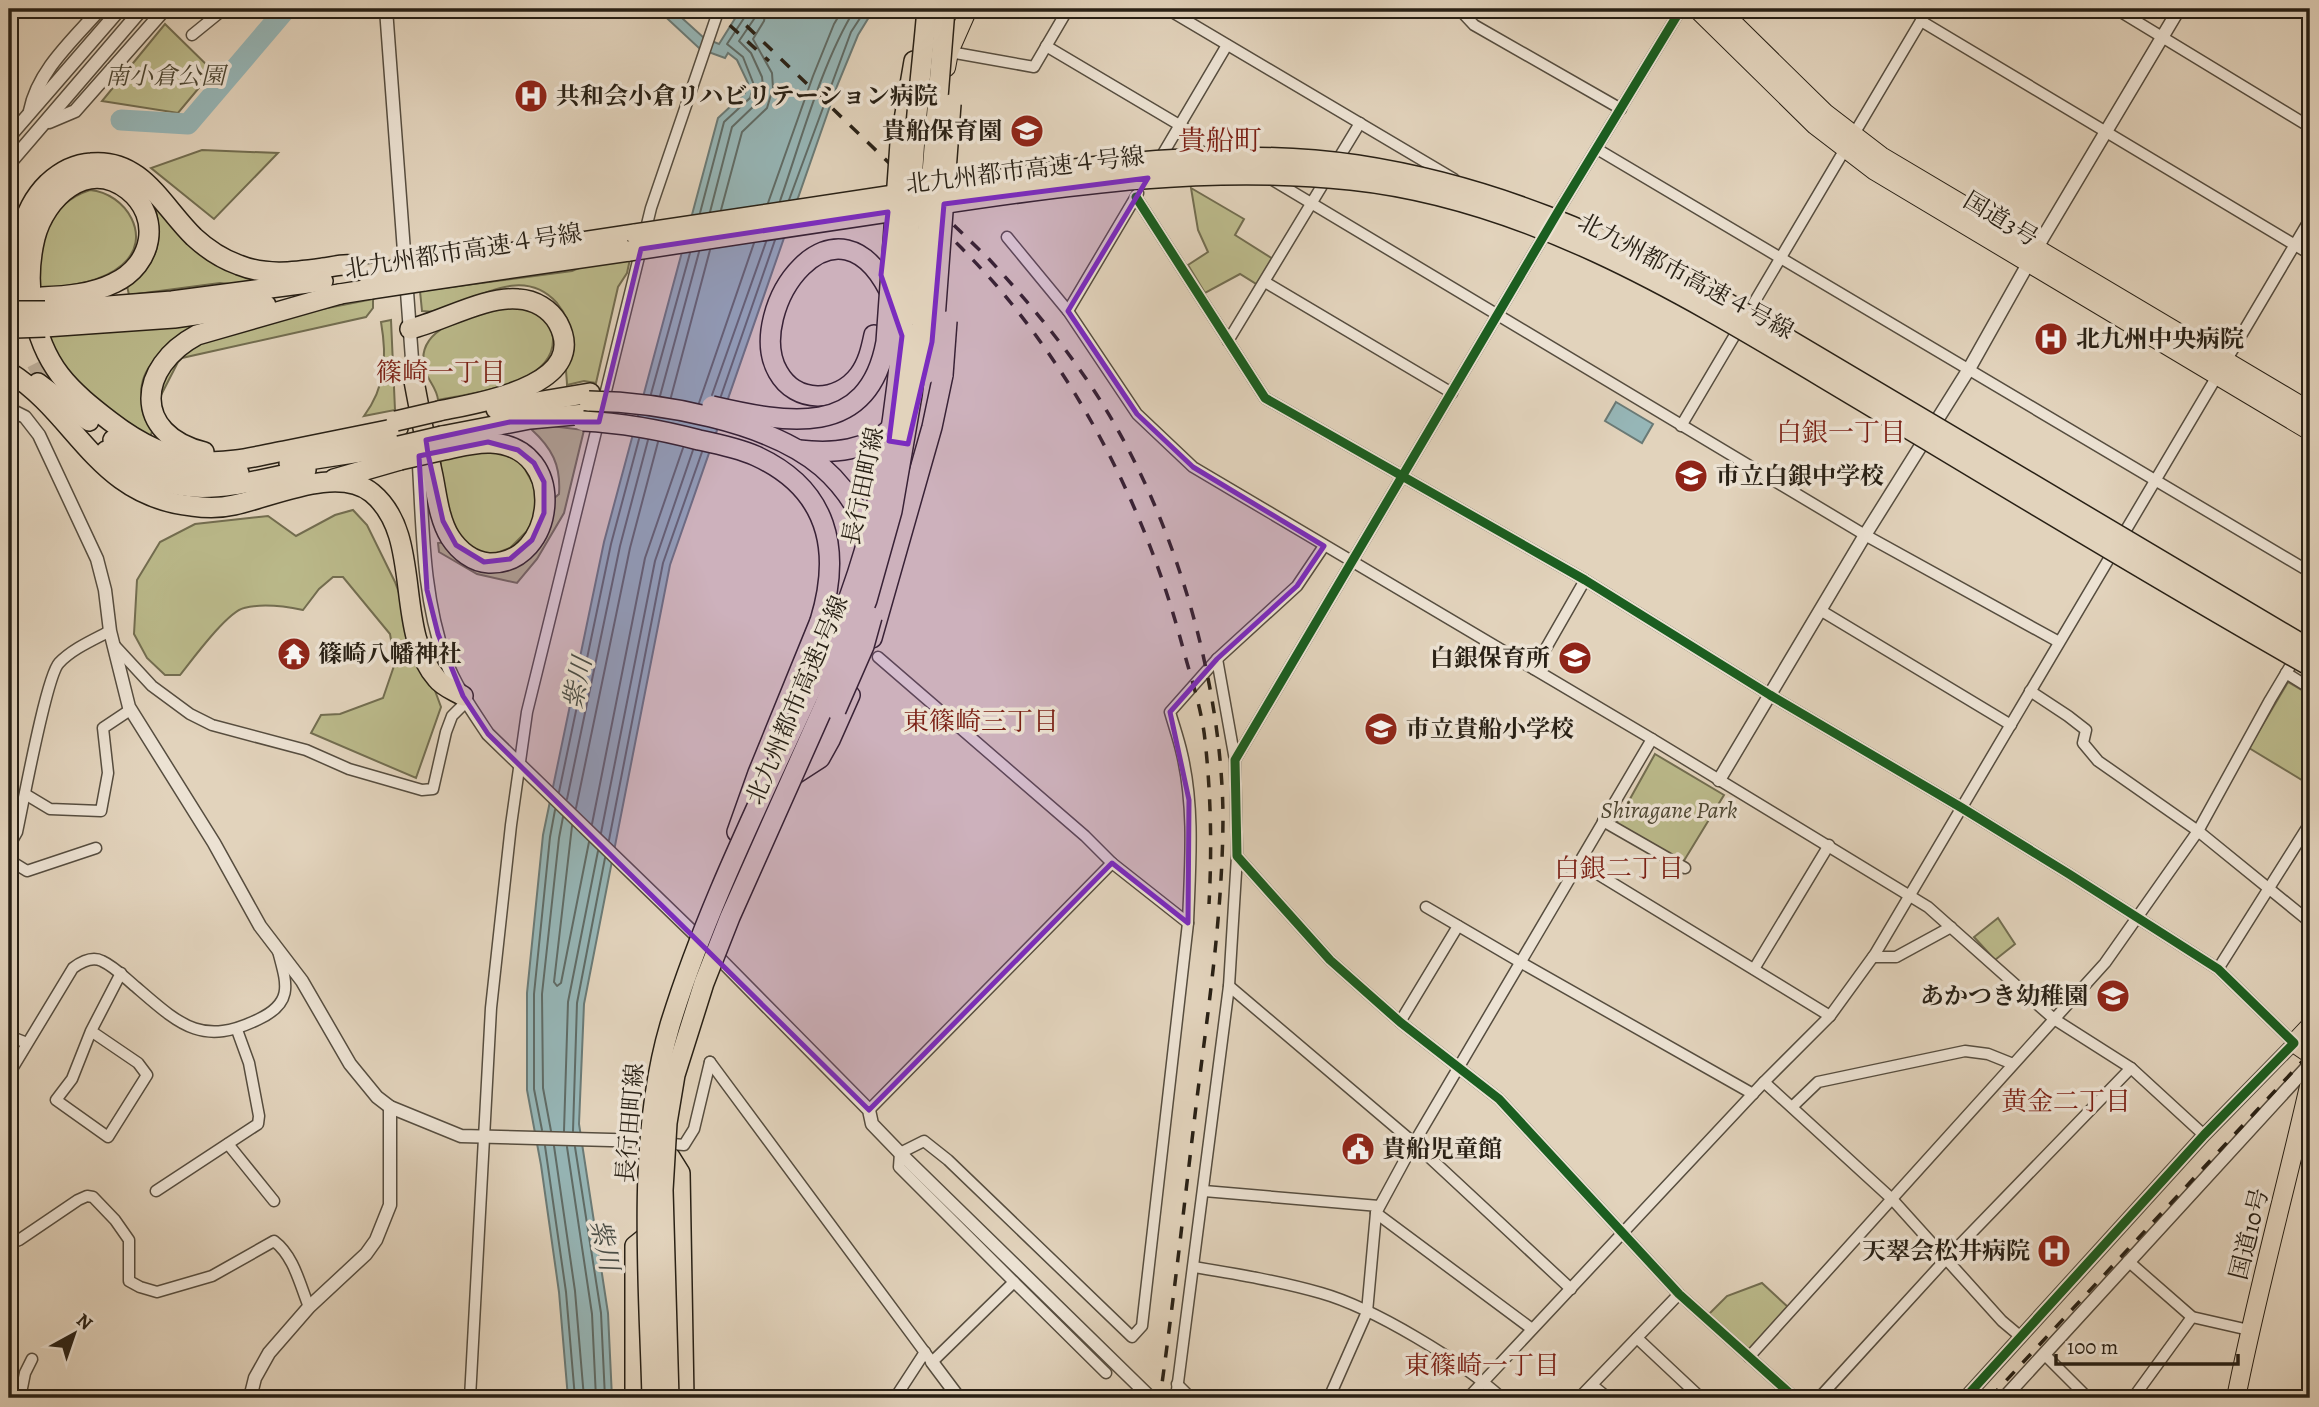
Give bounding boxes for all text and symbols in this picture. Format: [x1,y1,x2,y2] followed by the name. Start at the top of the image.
[105,60,229,92] park label: 南小倉公園
[512,77,550,115] hospital icon: 共和会小倉リハビリテーション病院
[556,80,938,112] place label: 共和会小倉リハビリテーション病院
[1008,112,1046,150] school or university icon: 貴船保育園
[882,115,1002,147] place label: 貴船保育園
[1178,122,1262,160] district label: 貴船町
[904,139,1146,201] street label: 北九州都市高速４号線
[1958,184,2044,254] street label: 国道3号
[1573,206,1799,346] street label: 北九州都市高速４号線
[342,216,584,286] street label: 北九州都市高速４号線
[2032,320,2070,358] hospital icon: 北九州中央病院
[2076,323,2244,355] place label: 北九州中央病院
[376,355,506,390] district label: 篠崎一丁目
[1776,415,1906,450] district label: 白銀一丁目
[835,424,891,548] street label: 長行田町線
[1672,457,1710,495] school or university icon: 市立白銀中学校
[1716,460,1884,492] place label: 市立白銀中学校
[738,591,856,809] street label: 北九州都市高速1号線
[275,635,313,673] temple icon: 篠崎八幡神社
[318,638,462,670] place label: 篠崎八幡神社
[1556,639,1594,677] school or university icon: 白銀保育所
[1430,642,1550,674] place label: 白銀保育所
[555,651,601,712] water label: 紫川
[903,704,1059,739] district label: 東篠崎三丁目
[1362,710,1400,748] school or university icon: 市立貴船小学校
[1406,713,1574,745] place label: 市立貴船小学校
[1600,794,1738,826] park label: Shiragane Park
[1554,851,1684,886] district label: 白銀二丁目
[2094,977,2132,1015] school or university icon: あかつき幼稚園
[1920,980,2088,1012] place label: あかつき幼稚園
[609,1062,651,1184] street label: 長行田町線
[2001,1084,2131,1119] district label: 黄金二丁目
[1339,1130,1377,1168] public building icon: 貴船児童館
[1382,1133,1502,1165] place label: 貴船児童館
[2222,1185,2276,1283] street label: 国道10号
[582,1216,628,1277] water label: 紫川
[2035,1232,2073,1270] hospital icon: 天翠会松井病院
[1862,1235,2030,1267] place label: 天翠会松井病院
[38,1298,108,1368] north arrow
[71,1307,98,1336] text: N
[2056,1323,2238,1367] scale bar
[2067,1333,2118,1361] text: 100 m
[1404,1348,1560,1383] district label: 東篠崎一丁目

